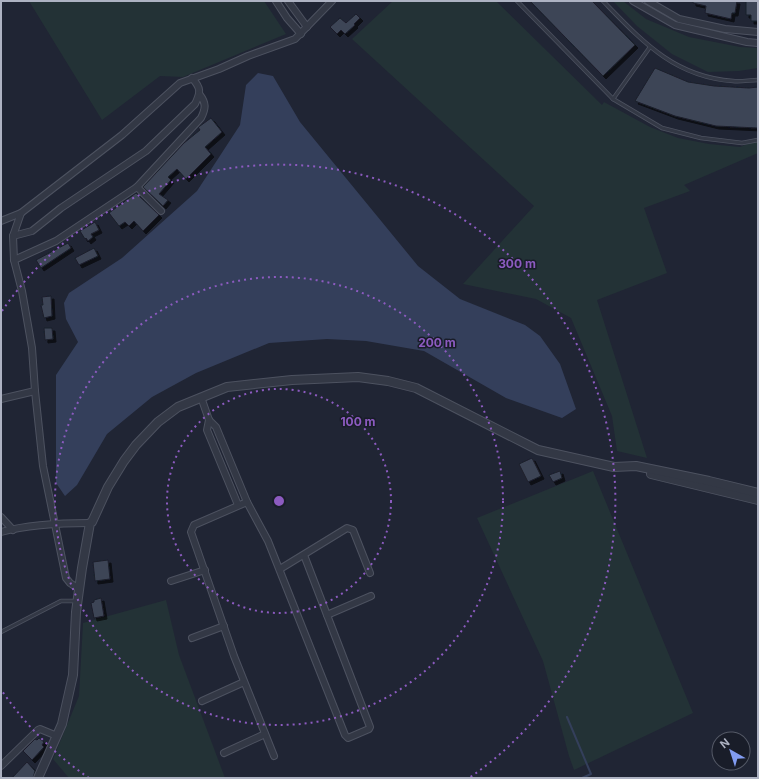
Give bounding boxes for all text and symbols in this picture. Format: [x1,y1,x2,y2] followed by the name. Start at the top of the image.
[498,256,536,271] text: 300 m
[418,335,456,350] text: 200 m
[340,414,376,429] text: 100 m
[272,494,286,508] centre of rings
[711,731,751,771] north arrow
[717,735,732,751] text: N

